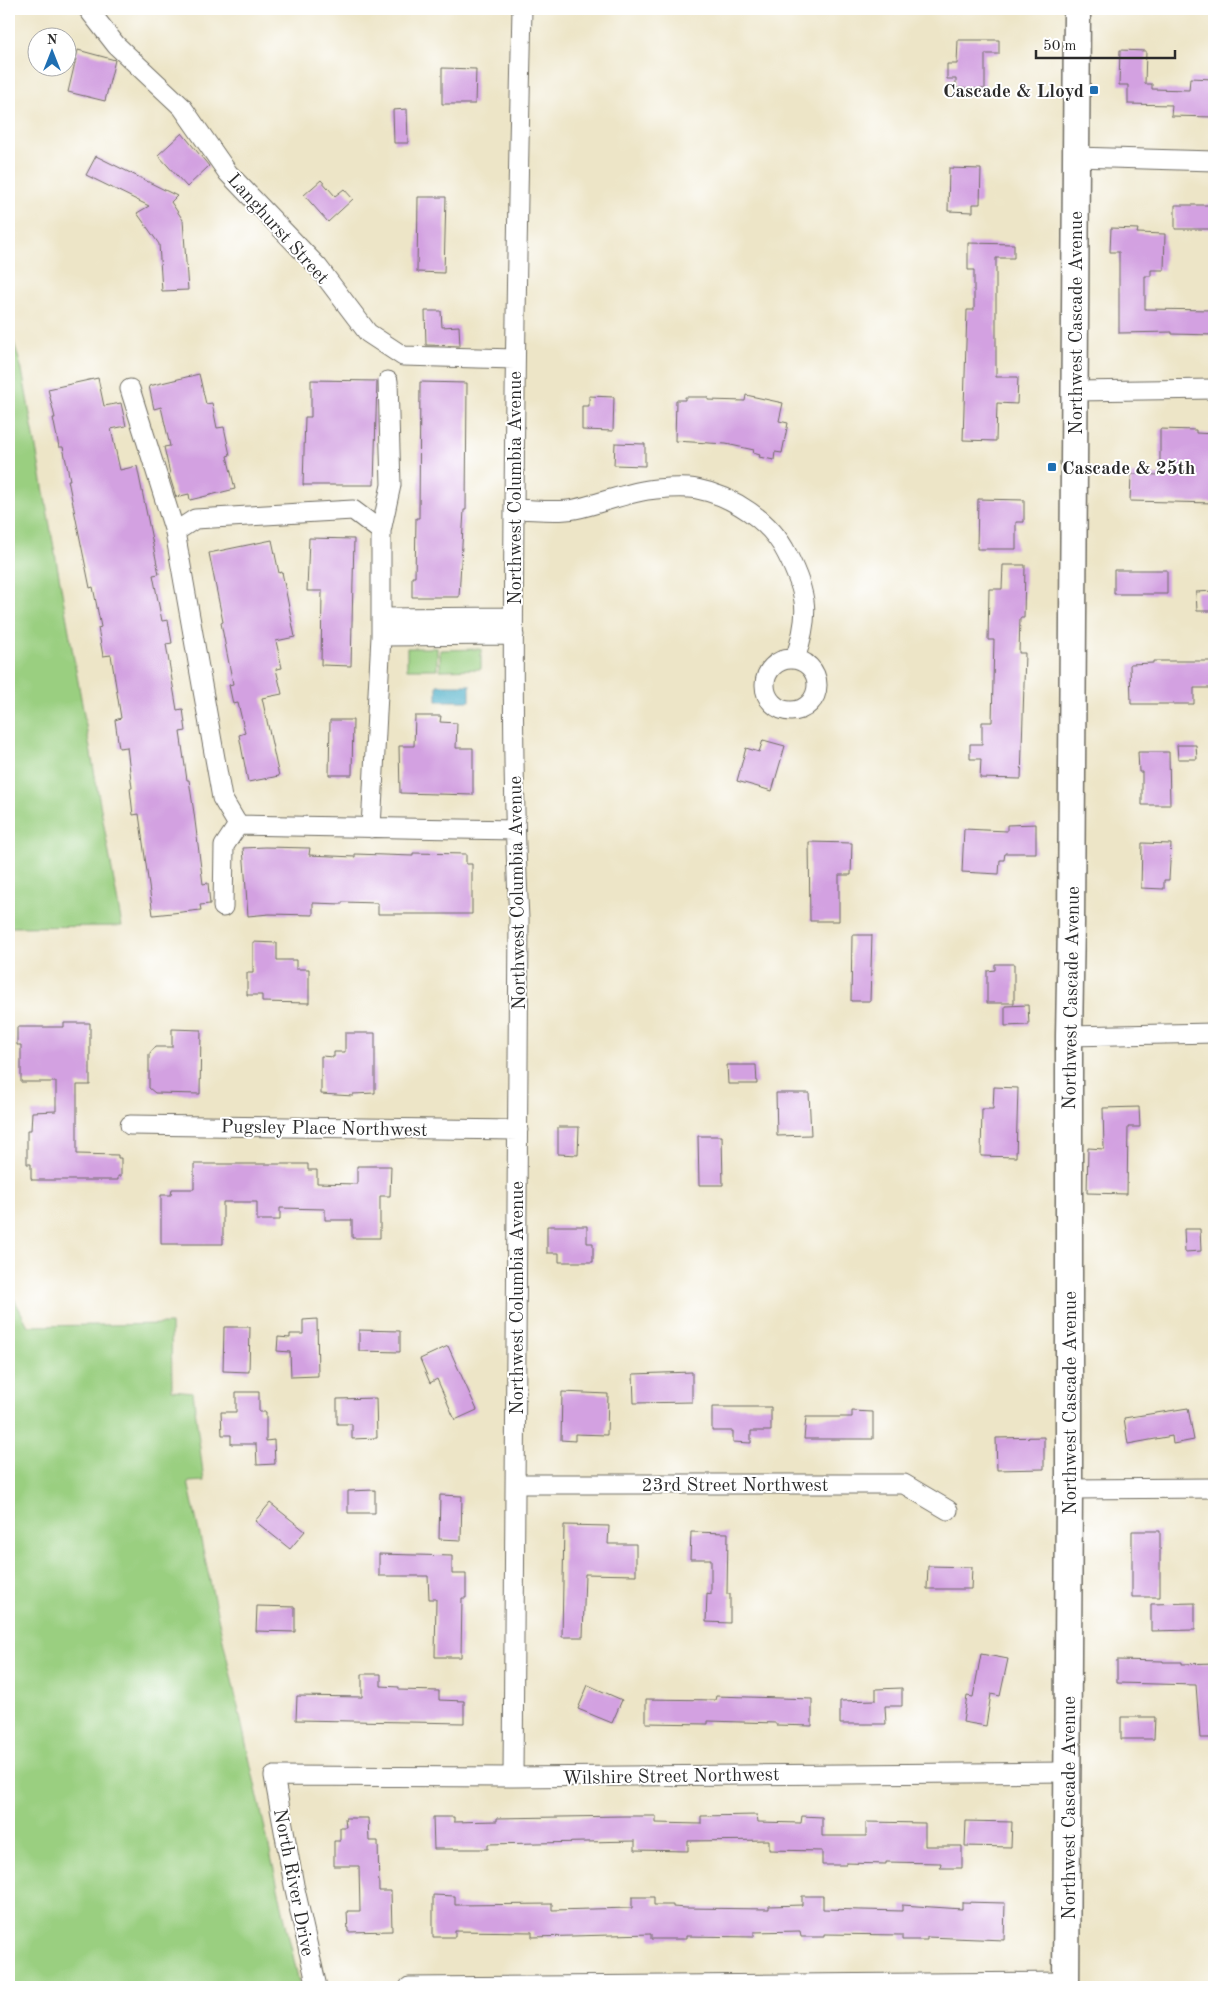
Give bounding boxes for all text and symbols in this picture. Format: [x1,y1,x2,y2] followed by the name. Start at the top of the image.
[28,28,78,78] north arrow
[1036,28,1174,60] scale bar
[47,33,58,47] text: N
[1043,39,1077,54] text: 50 m
[943,83,1084,102] place label: Cascade & Lloyd
[1088,84,1100,96] marker: Cascade & Lloyd
[223,171,332,289] street label: Langhurst Street
[1068,211,1087,435] street label: Northwest Cascade Avenue
[507,371,526,605] street label: Northwest Columbia Avenue
[1062,460,1196,479] place label: Cascade & 25th
[1046,461,1058,473] marker: Cascade & 25th
[507,776,530,1010] street label: Northwest Columbia Avenue
[1061,886,1084,1110] street label: Northwest Cascade Avenue
[220,1118,428,1141] street label: Pugsley Place Northwest
[509,1181,528,1415] street label: Northwest Columbia Avenue
[1062,1291,1081,1515] street label: Northwest Cascade Avenue
[641,1477,829,1496] street label: 23rd Street Northwest
[1061,1696,1080,1920] street label: Northwest Cascade Avenue
[562,1766,780,1789] street label: Wilshire Street Northwest
[269,1807,316,1958] street label: North River Drive

